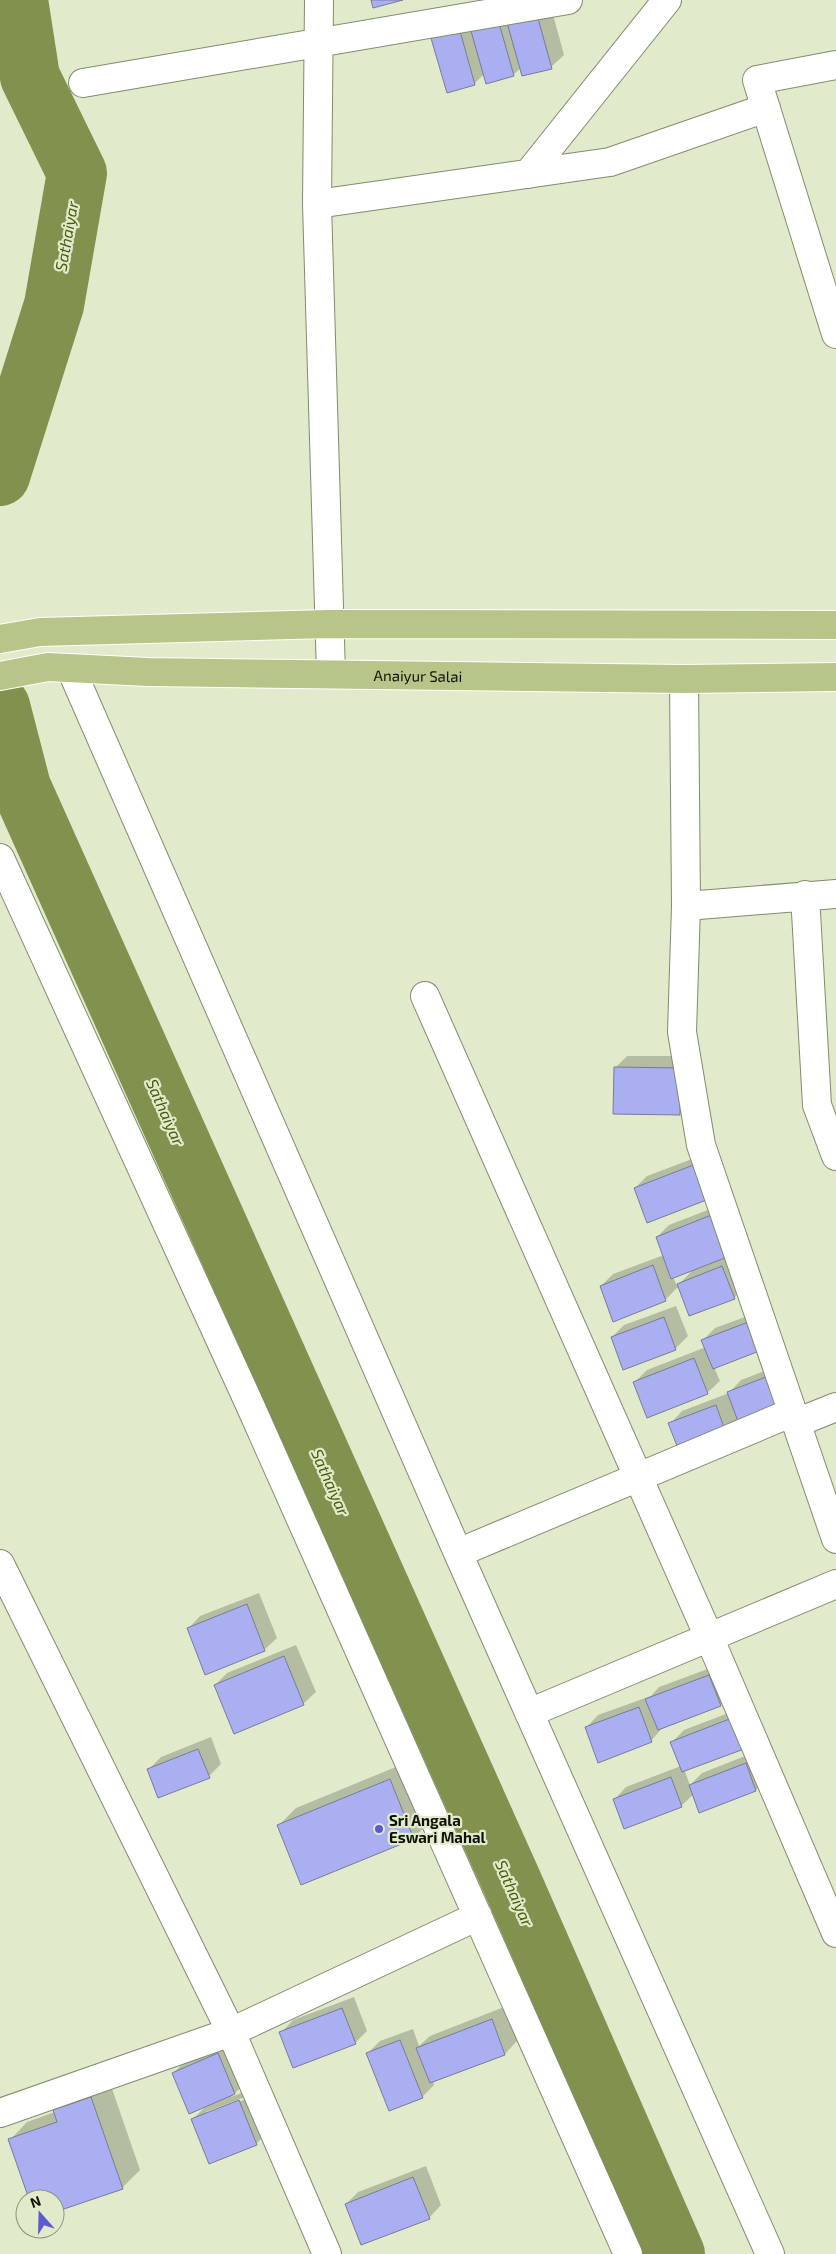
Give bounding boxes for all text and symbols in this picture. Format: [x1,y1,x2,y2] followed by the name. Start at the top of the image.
[51,199,83,273] water label: Sathaiyar
[374,666,462,685] street label: Anaiyur Salai
[142,1076,189,1149] water label: Sathaiyar
[307,1446,354,1519] water label: Sathaiyar
[389,1811,485,1846] place label: Sri Angala Eswari Mahal
[373,1823,385,1835] marker: Sri Angala Eswari Mahal
[491,1857,538,1930] water label: Sathaiyar
[15,2189,65,2239] north arrow
[28,2192,43,2211] text: N

